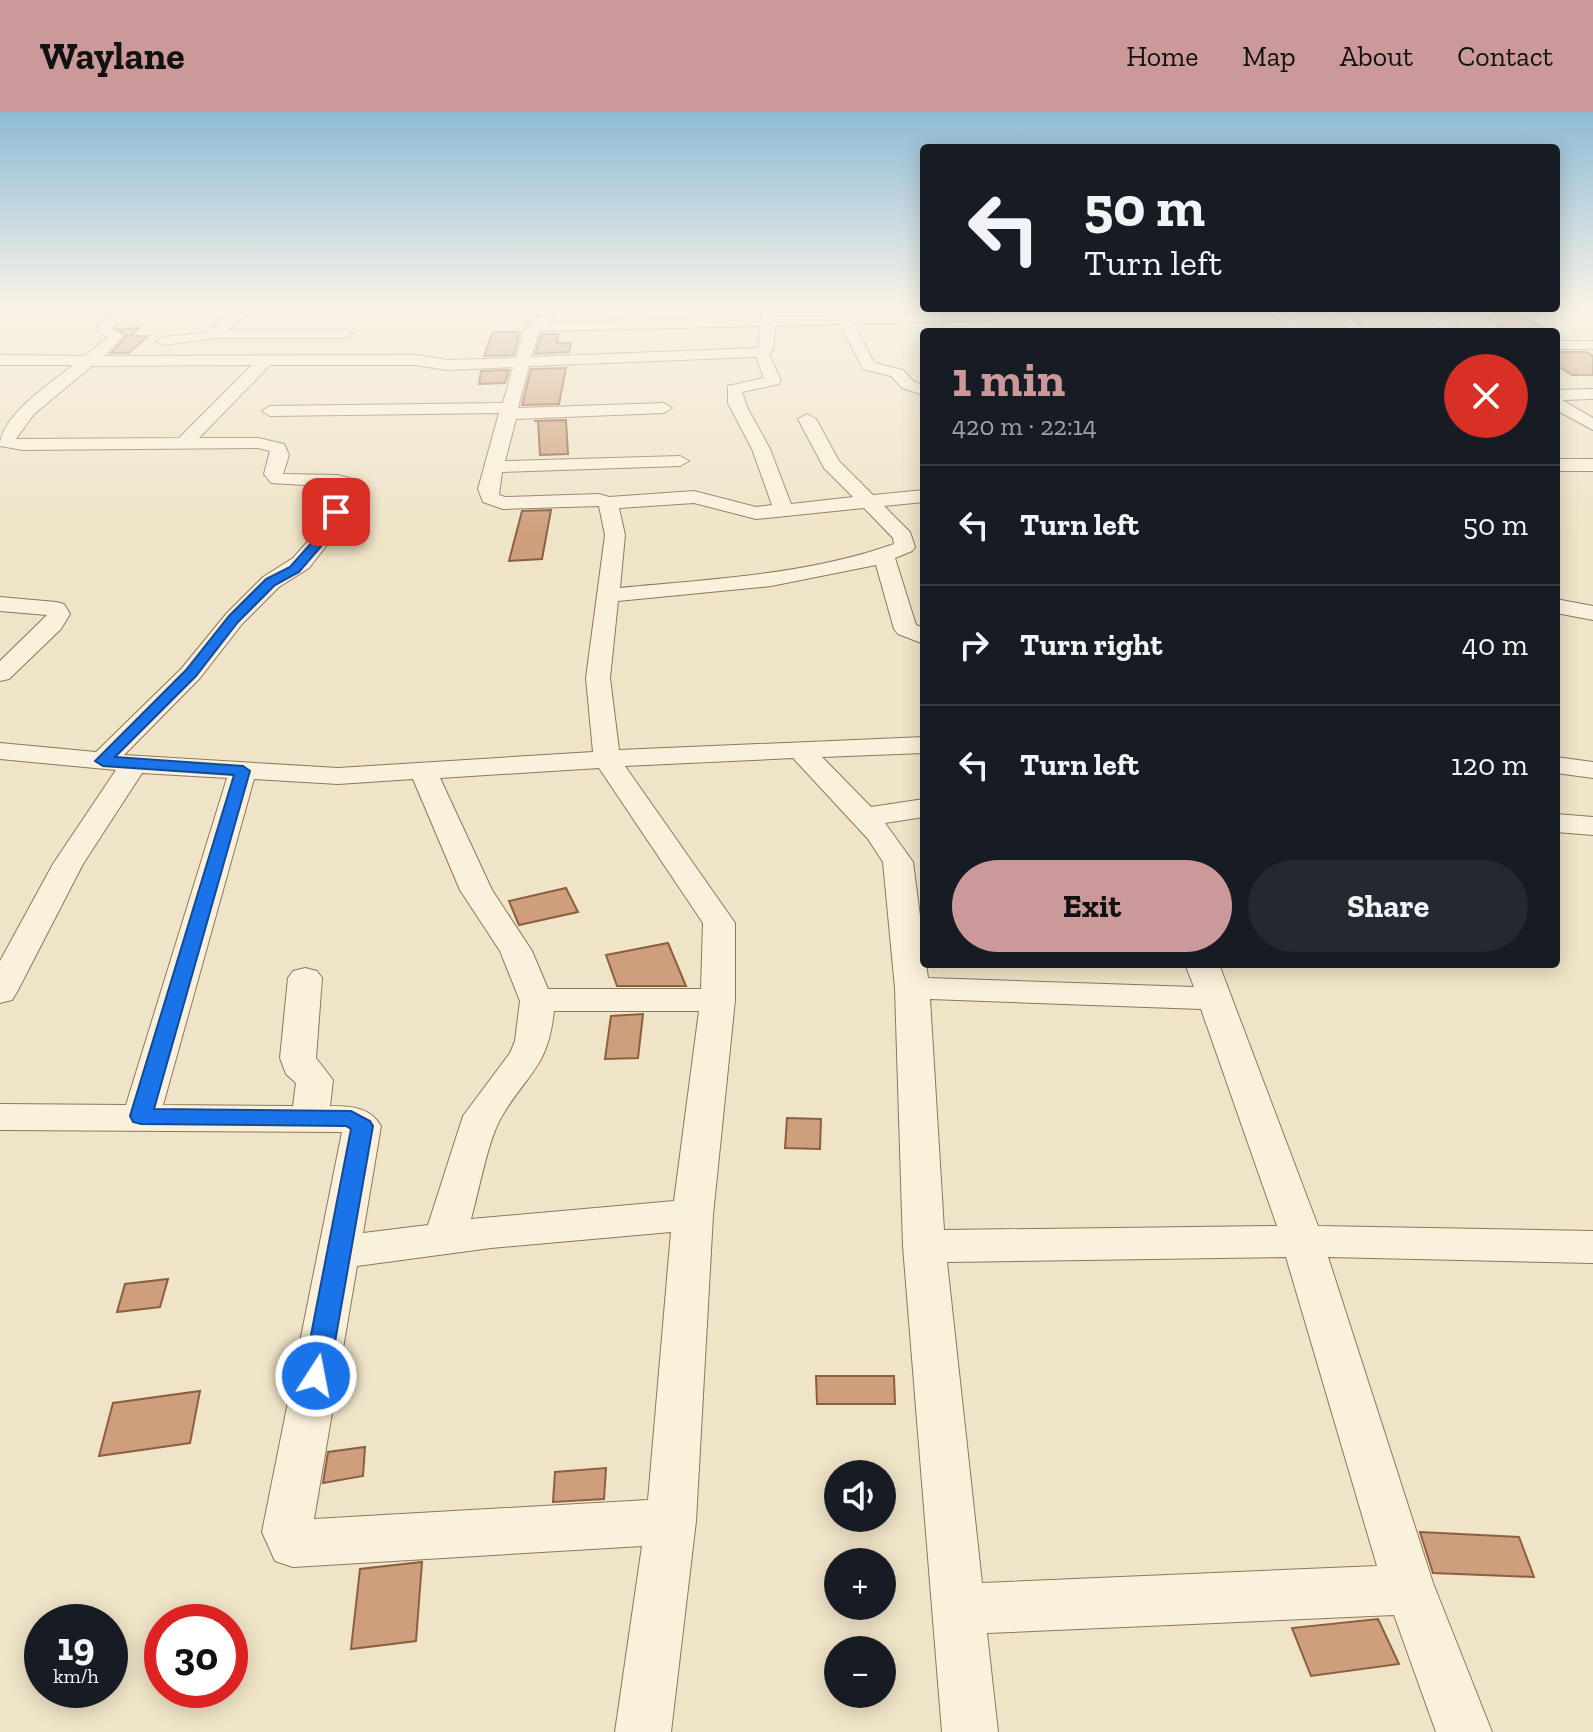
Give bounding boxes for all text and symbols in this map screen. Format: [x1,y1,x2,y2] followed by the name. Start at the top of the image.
[40,33,185,79] text: Waylane
[1126,40,1198,73] text: Home
[1242,40,1296,73] text: Map
[1340,40,1413,73] text: About
[1457,40,1553,73] text: Contact
[1084,173,1205,240] text: 50 m
[952,176,1056,280] icon: left
[1084,241,1222,284] text: Turn left
[952,351,1065,408] text: 1 min
[1444,354,1528,438] button: close
[952,410,1097,442] text: 420 m · 22:14
[302,478,370,546] pin
[314,490,358,534] icon: arrive
[952,503,996,547] icon: left
[1020,507,1139,543] text: Turn left
[1463,507,1528,543] text: 50 m
[952,623,996,667] icon: right
[1020,627,1162,663] text: Turn right
[1462,627,1528,663] text: 40 m
[952,743,996,787] icon: left
[1020,747,1139,783] text: Turn left
[1451,747,1528,783] text: 120 m
[952,860,1232,952] button: Exit
[1248,860,1528,952] button: Share
[274,1334,358,1418] position arrow
[824,1460,896,1708] map controls
[824,1460,896,1532] button: sound
[824,1548,896,1620] button: +
[144,1604,248,1708] speed limit sign: 30
[57,1622,95,1670] text: 19
[824,1636,896,1708] button: −
[53,1664,99,1688] text: km/h

